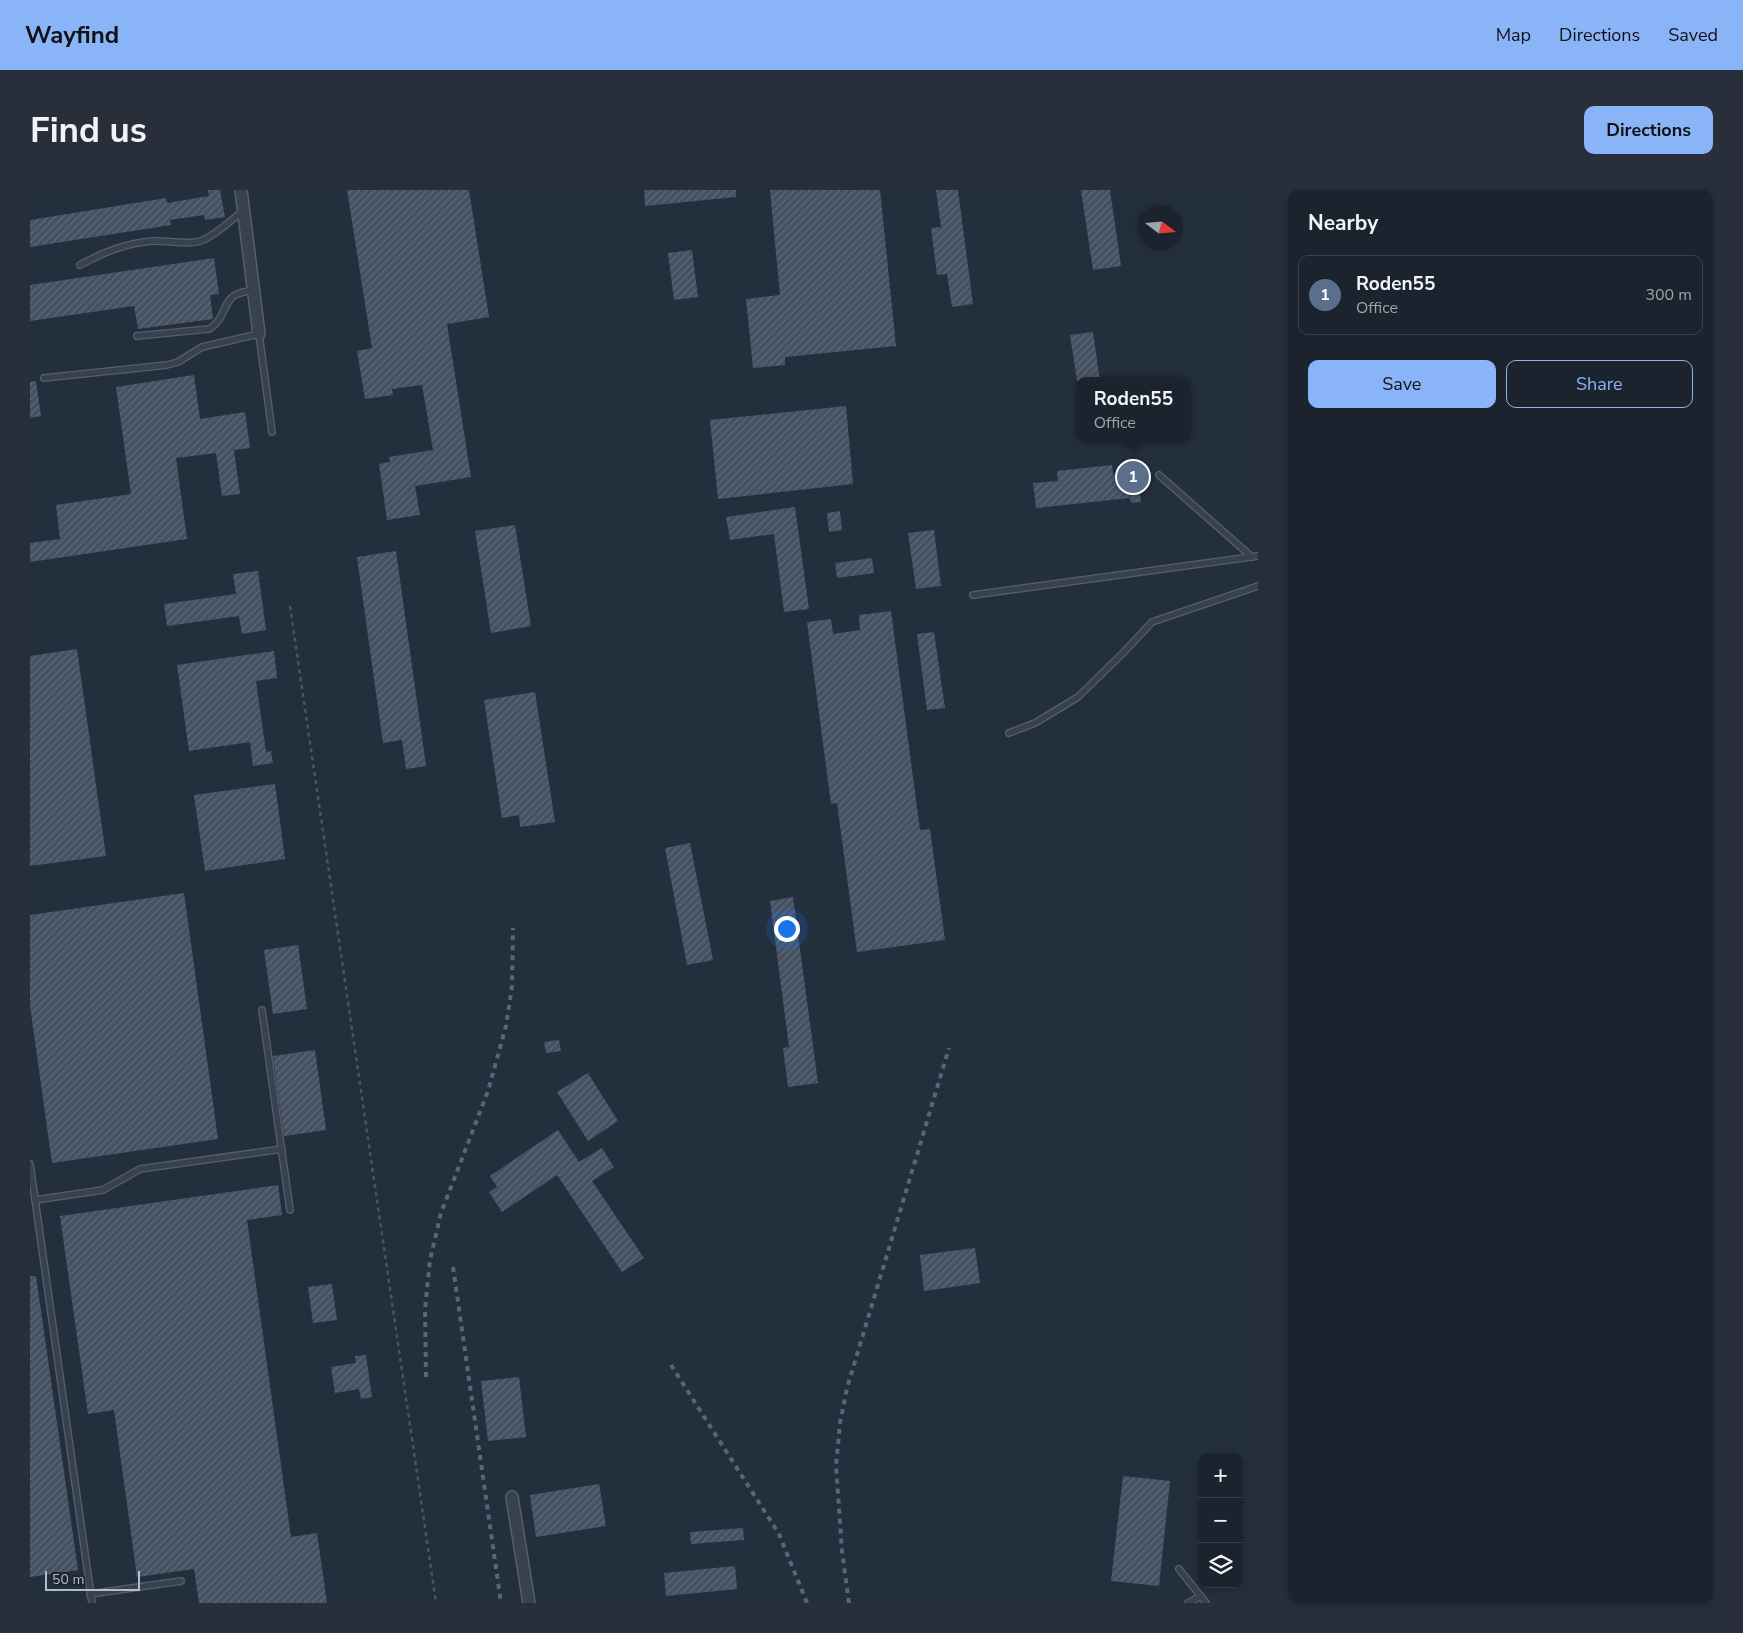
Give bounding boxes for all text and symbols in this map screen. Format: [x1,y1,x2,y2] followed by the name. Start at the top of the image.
[25,19,119,51] text: Wayfind
[1496,23,1531,47] text: Map
[1559,23,1640,47] text: Directions
[1668,23,1718,47] text: Saved
[1584,106,1713,154] button: Directions
[30,107,147,154] text: Find us
[1138,205,1183,250] north arrow
[1308,209,1378,237] text: Nearby
[1356,271,1435,297] text: Roden55
[1320,284,1330,306] text: 1
[1645,284,1692,306] text: 300 m
[1356,297,1398,319] text: Office
[1308,360,1496,408] button: Save
[1506,360,1693,408] button: Share
[1076,377,1191,442] popup
[1094,386,1173,412] text: Roden55
[1094,412,1136,434] text: Office
[1117,458,1149,496] pin: 1
[774,916,800,942] your location
[1198,1453,1243,1588] map controls
[1198,1453,1243,1498] button: +
[1198,1498,1243,1543] button: −
[1198,1543,1243,1588] button: layers
[45,1568,140,1591] scale bar
[52,1570,84,1589] text: 50 m

